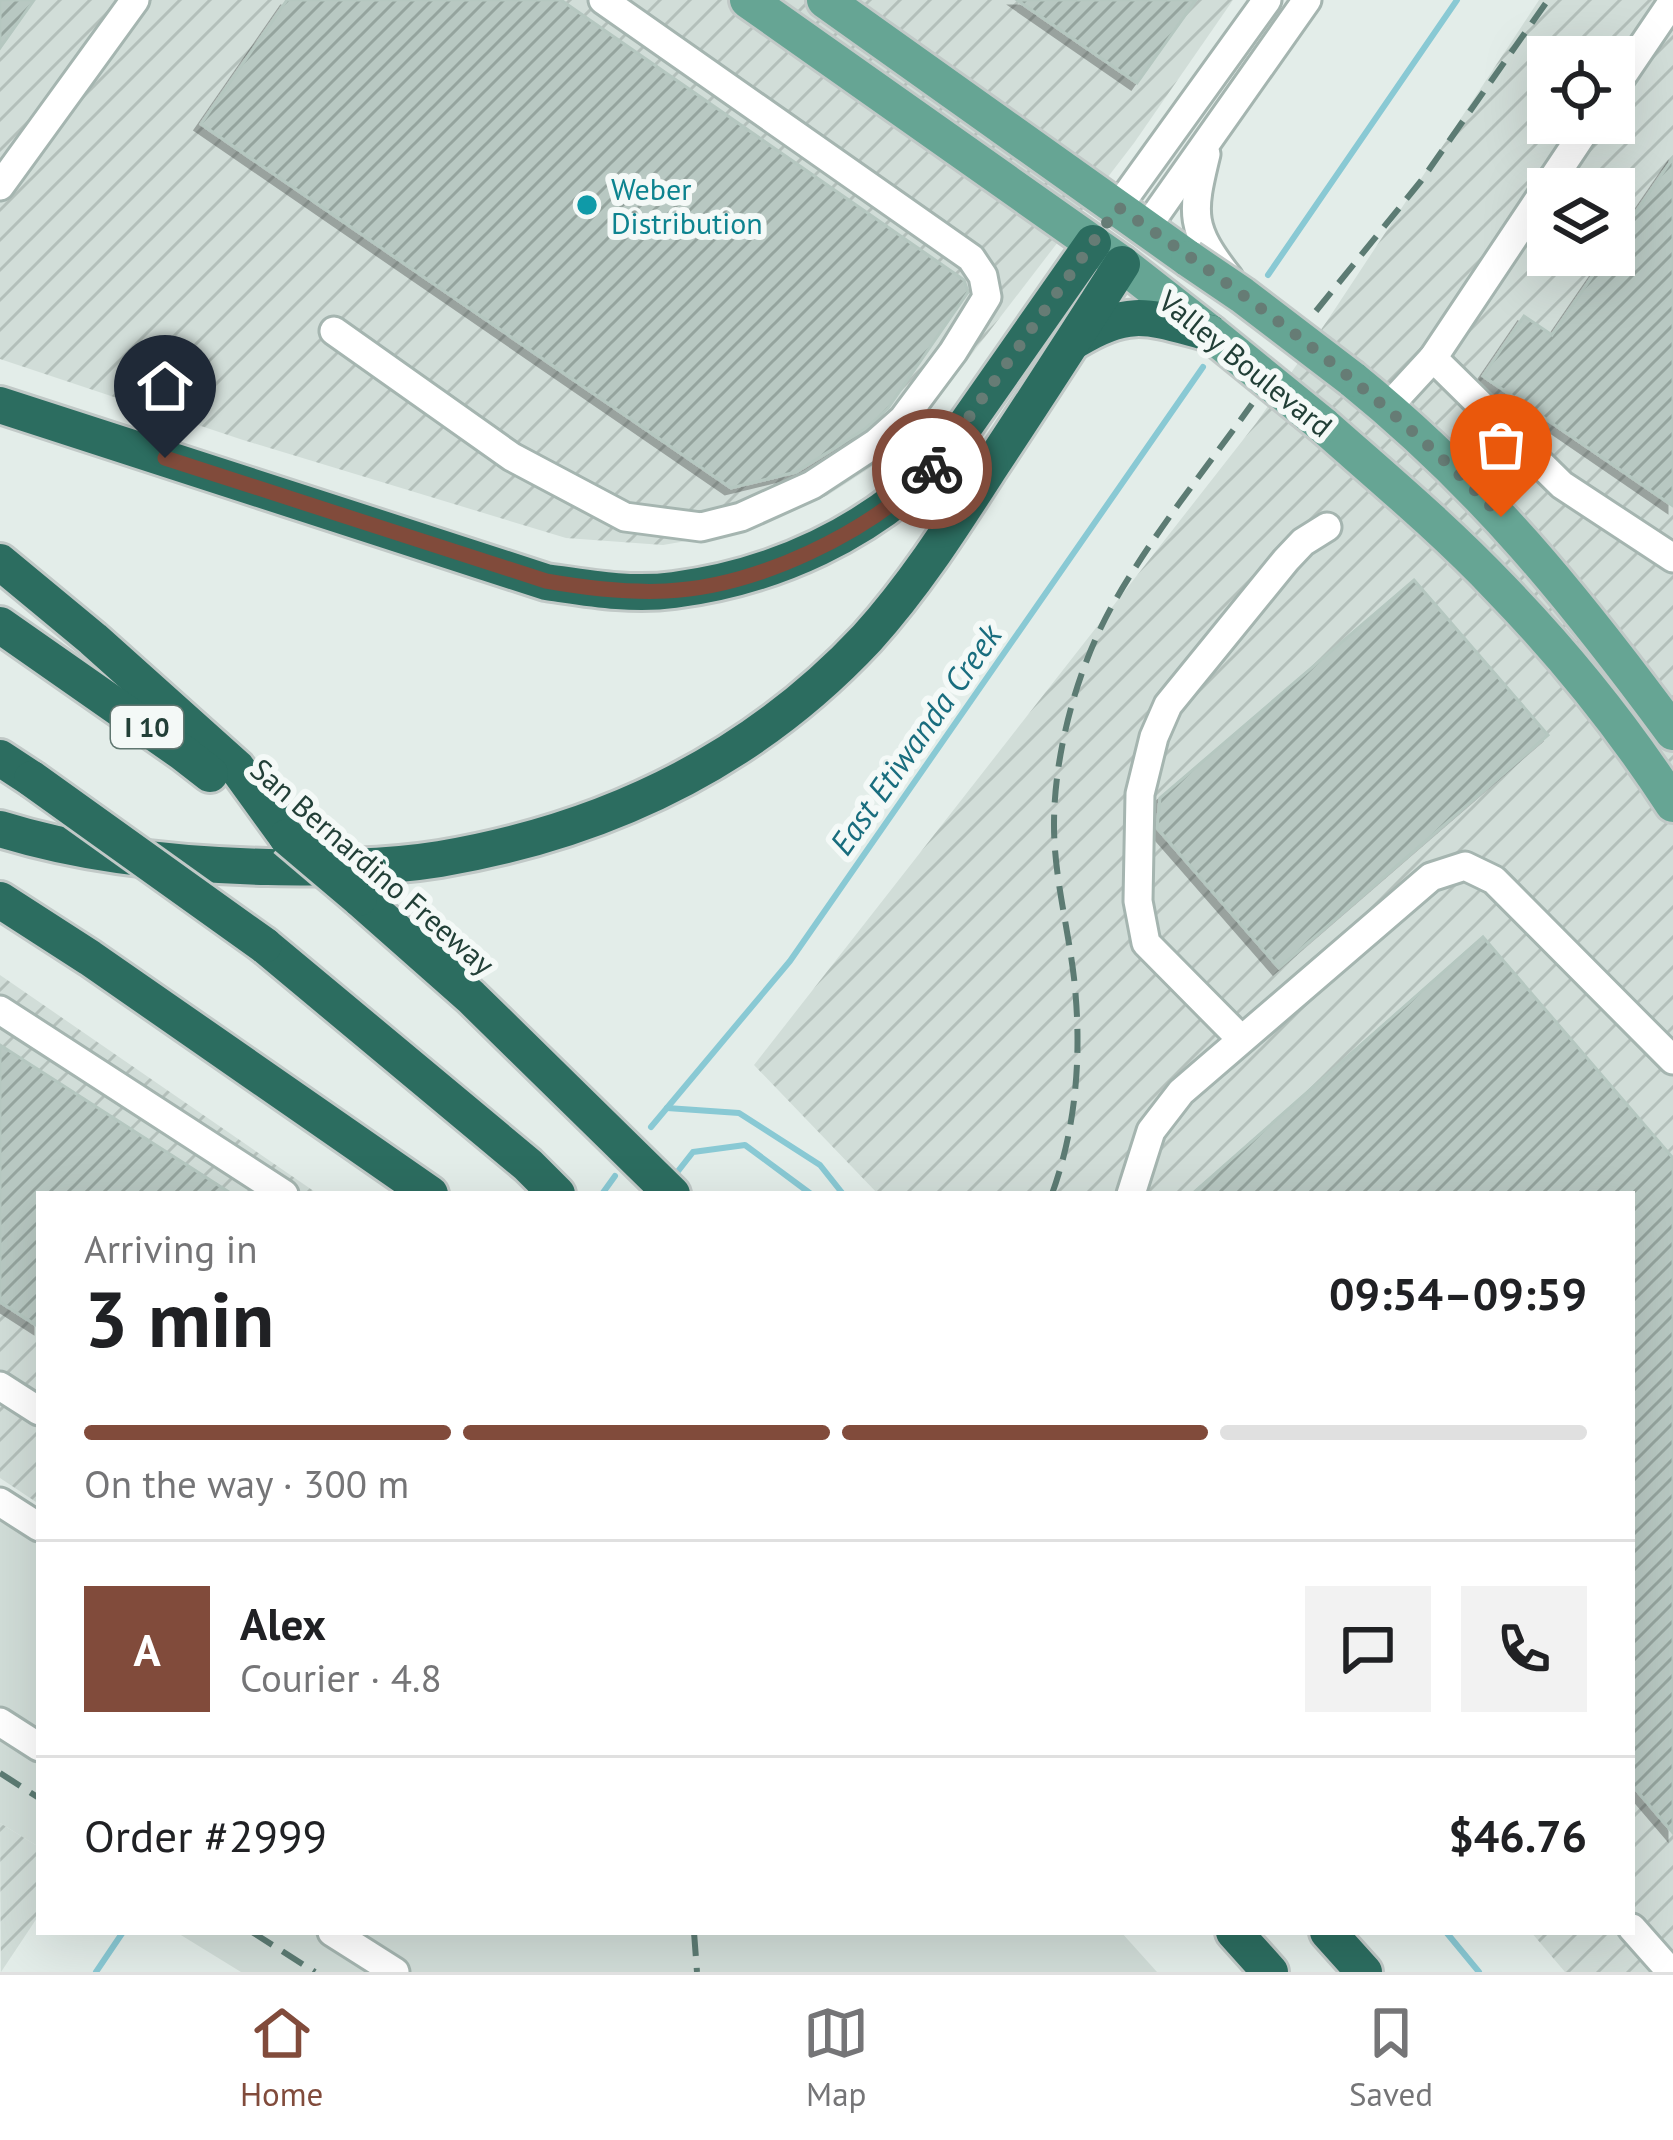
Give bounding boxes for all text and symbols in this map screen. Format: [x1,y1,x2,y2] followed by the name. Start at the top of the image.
[1527,36,1635,276] map controls
[1527,36,1635,144] button: locate
[1527,168,1635,276] button: layers
[611,169,763,242] place label: Weber Distribution
[574,192,600,218] marker: Weber Distribution
[1150,280,1341,445] street label: Valley Boulevard
[114,335,216,458] pin
[132,353,198,419] icon: home
[1450,394,1552,517] pin
[872,409,992,529] courier
[1468,412,1534,478] icon: bag
[899,436,965,502] icon: bike
[820,614,1011,863] water label: East Etiwanda Creek
[111,706,183,748] road number: I 10
[243,749,503,983] street label: San Bernardino Freeway
[84,1223,258,1274] text: Arriving in
[1329,1264,1587,1322] text: 09:54–09:59
[84,1268,274,1369] text: 3 min
[84,1458,409,1509] text: On the way · 300 m
[1305,1586,1431,1712] button: chat
[1461,1586,1587,1712] button: phone
[240,1594,326,1652] text: Alex
[133,1620,161,1678] text: A
[240,1652,442,1703] text: Courier · 4.8
[84,1806,327,1864] text: Order #2999
[1448,1806,1587,1864] text: $46.76
[240,2000,323,2115] tab: Home
[803,2000,869,2115] tab: Map
[1349,2000,1433,2115] tab: Saved

